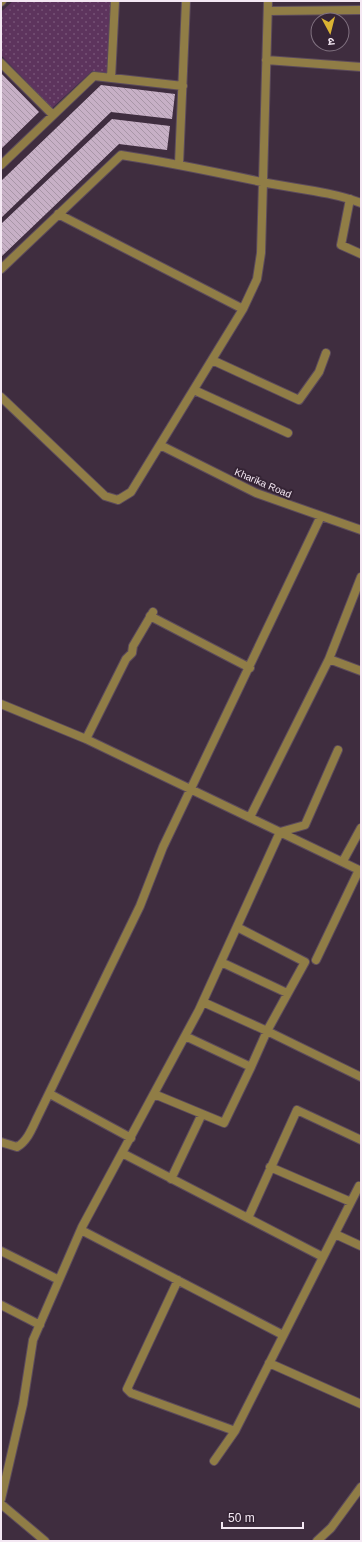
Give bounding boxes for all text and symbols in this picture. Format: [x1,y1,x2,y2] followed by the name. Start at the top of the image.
[310,12,350,52] north arrow
[327,36,335,48] text: उ
[233,466,293,500] street label: Kharika Road
[222,1504,303,1530] scale bar
[228,1511,255,1525] text: 50 m

